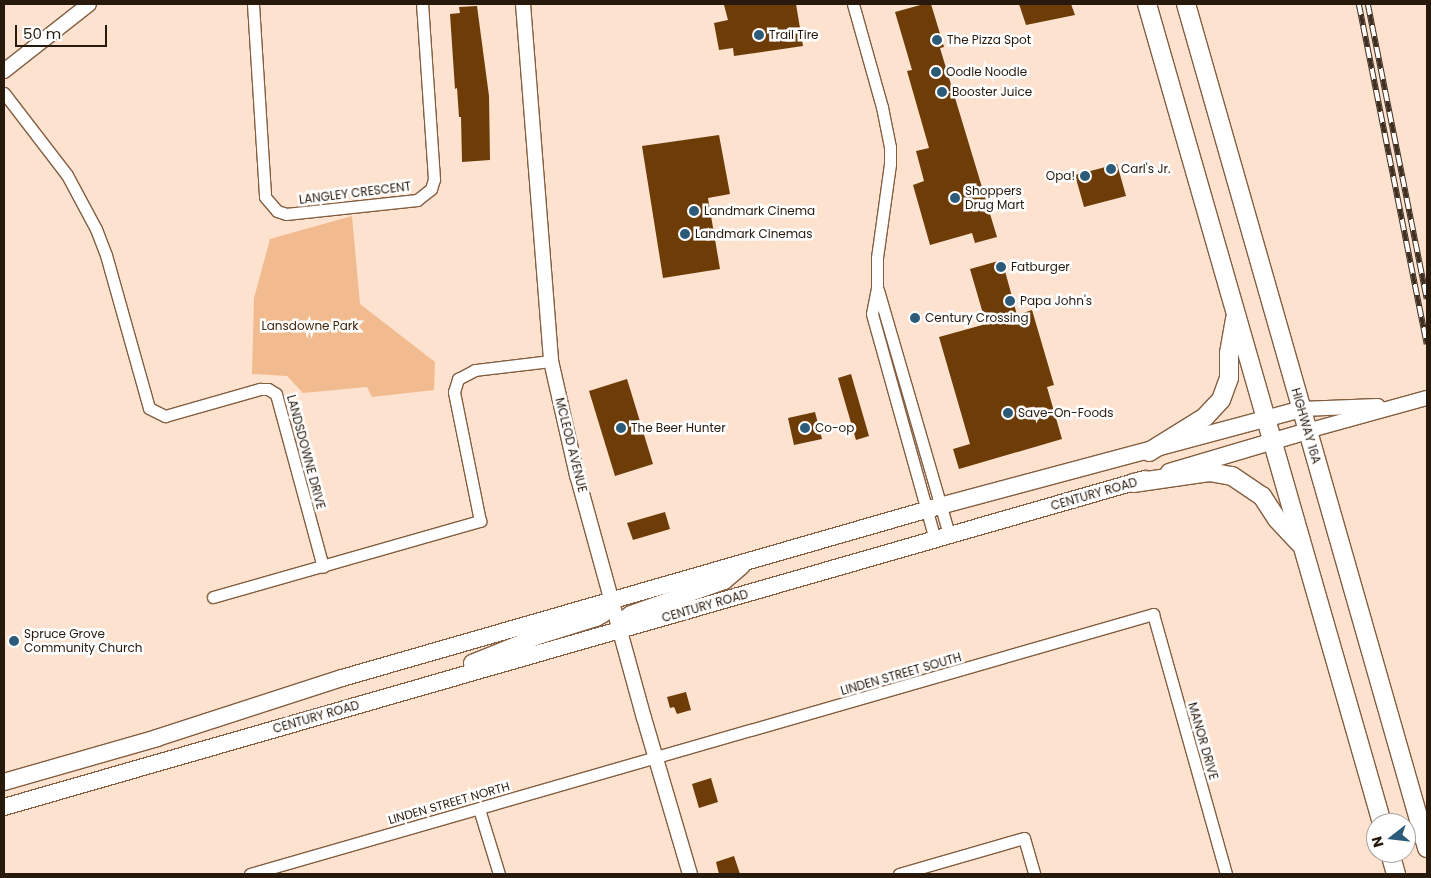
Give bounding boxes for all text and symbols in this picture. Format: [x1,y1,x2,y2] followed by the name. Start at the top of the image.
[18,15,110,47] scale bar
[23,23,61,44] text: 50 m
[769,28,819,42] place label: Trail Tire
[753,29,765,41] marker: Trail Tire
[947,33,1031,47] place label: The Pizza Spot
[931,34,943,46] marker: The Pizza Spot
[946,65,1027,79] place label: Oodle Noodle
[930,66,942,78] marker: Oodle Noodle
[952,85,1032,99] place label: Booster Juice
[936,86,948,98] marker: Booster Juice
[1121,162,1171,176] place label: Carl's Jr.
[1105,163,1117,175] marker: Carl's Jr.
[1046,169,1075,183] place label: Opa!
[1079,170,1091,182] marker: Opa!
[298,179,412,207] street label: LANGLEY CRESCENT
[965,184,1024,212] place label: Shoppers Drug Mart
[949,192,961,204] marker: Shoppers Drug Mart
[704,204,815,218] place label: Landmark Cinema
[688,205,700,217] marker: Landmark Cinema
[695,227,812,241] place label: Landmark Cinemas
[679,228,691,240] marker: Landmark Cinemas
[1011,260,1070,274] place label: Fatburger
[995,261,1007,273] marker: Fatburger
[1020,294,1092,308] place label: Papa John's
[1004,295,1016,307] marker: Papa John's
[925,311,1029,325] place label: Century Crossing
[909,312,921,324] marker: Century Crossing
[262,319,358,333] park label: Lansdowne Park
[1288,386,1324,466] street label: HIGHWAY 16A
[284,393,328,511] street label: LANDSDOWNE DRIVE
[552,396,590,494] street label: MCLEOD AVENUE
[1018,406,1113,420] place label: Save-On-Foods
[1002,407,1014,419] marker: Save-On-Foods
[631,421,726,435] place label: The Beer Hunter
[815,421,854,435] place label: Co-op
[615,422,627,434] marker: The Beer Hunter
[799,422,811,434] marker: Co-op
[1049,475,1139,513] street label: CENTURY ROAD
[660,587,750,625] street label: CENTURY ROAD
[24,627,142,655] place label: Spruce Grove Community Church
[8,635,20,647] marker: Spruce Grove Community Church
[839,650,963,698] street label: LINDEN STREET SOUTH
[271,698,361,736] street label: CENTURY ROAD
[1185,701,1221,781] street label: MANOR DRIVE
[387,779,511,827] street label: LINDEN STREET NORTH
[1366,813,1416,863] north arrow
[1366,834,1389,850] text: N

